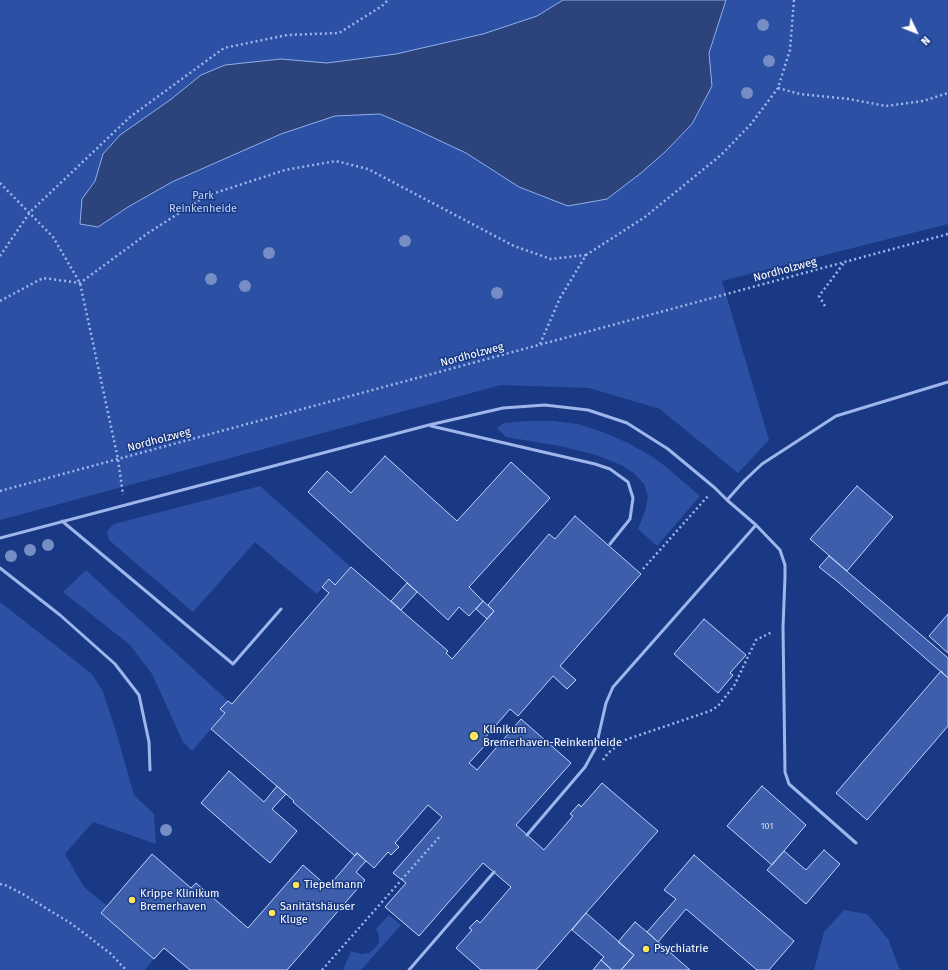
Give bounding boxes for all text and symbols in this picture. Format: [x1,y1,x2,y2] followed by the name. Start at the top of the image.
[896,12,936,52] north arrow
[918,33,932,48] text: N
[169,189,237,215] park label: Park Reinkenheide
[752,255,818,285] street label: Nordholzweg
[439,340,505,370] street label: Nordholzweg
[126,425,192,455] street label: Nordholzweg
[483,723,622,749] place label: Klinikum Bremerhaven-Reinkenheide
[468,730,480,742] marker: Klinikum Bremerhaven-Reinkenheide
[761,821,773,831] house number: 101
[304,878,363,892] place label: Tiepelmann
[291,880,301,890] marker: Tiepelmann
[140,887,220,913] place label: Krippe Klinikum Bremerhaven
[127,895,137,905] marker: Krippe Klinikum Bremerhaven
[280,900,355,926] place label: Sanitätshäuser Kluge
[267,908,277,918] marker: Sanitätshäuser Kluge
[654,942,708,956] place label: Psychiatrie
[641,944,651,954] marker: Psychiatrie

